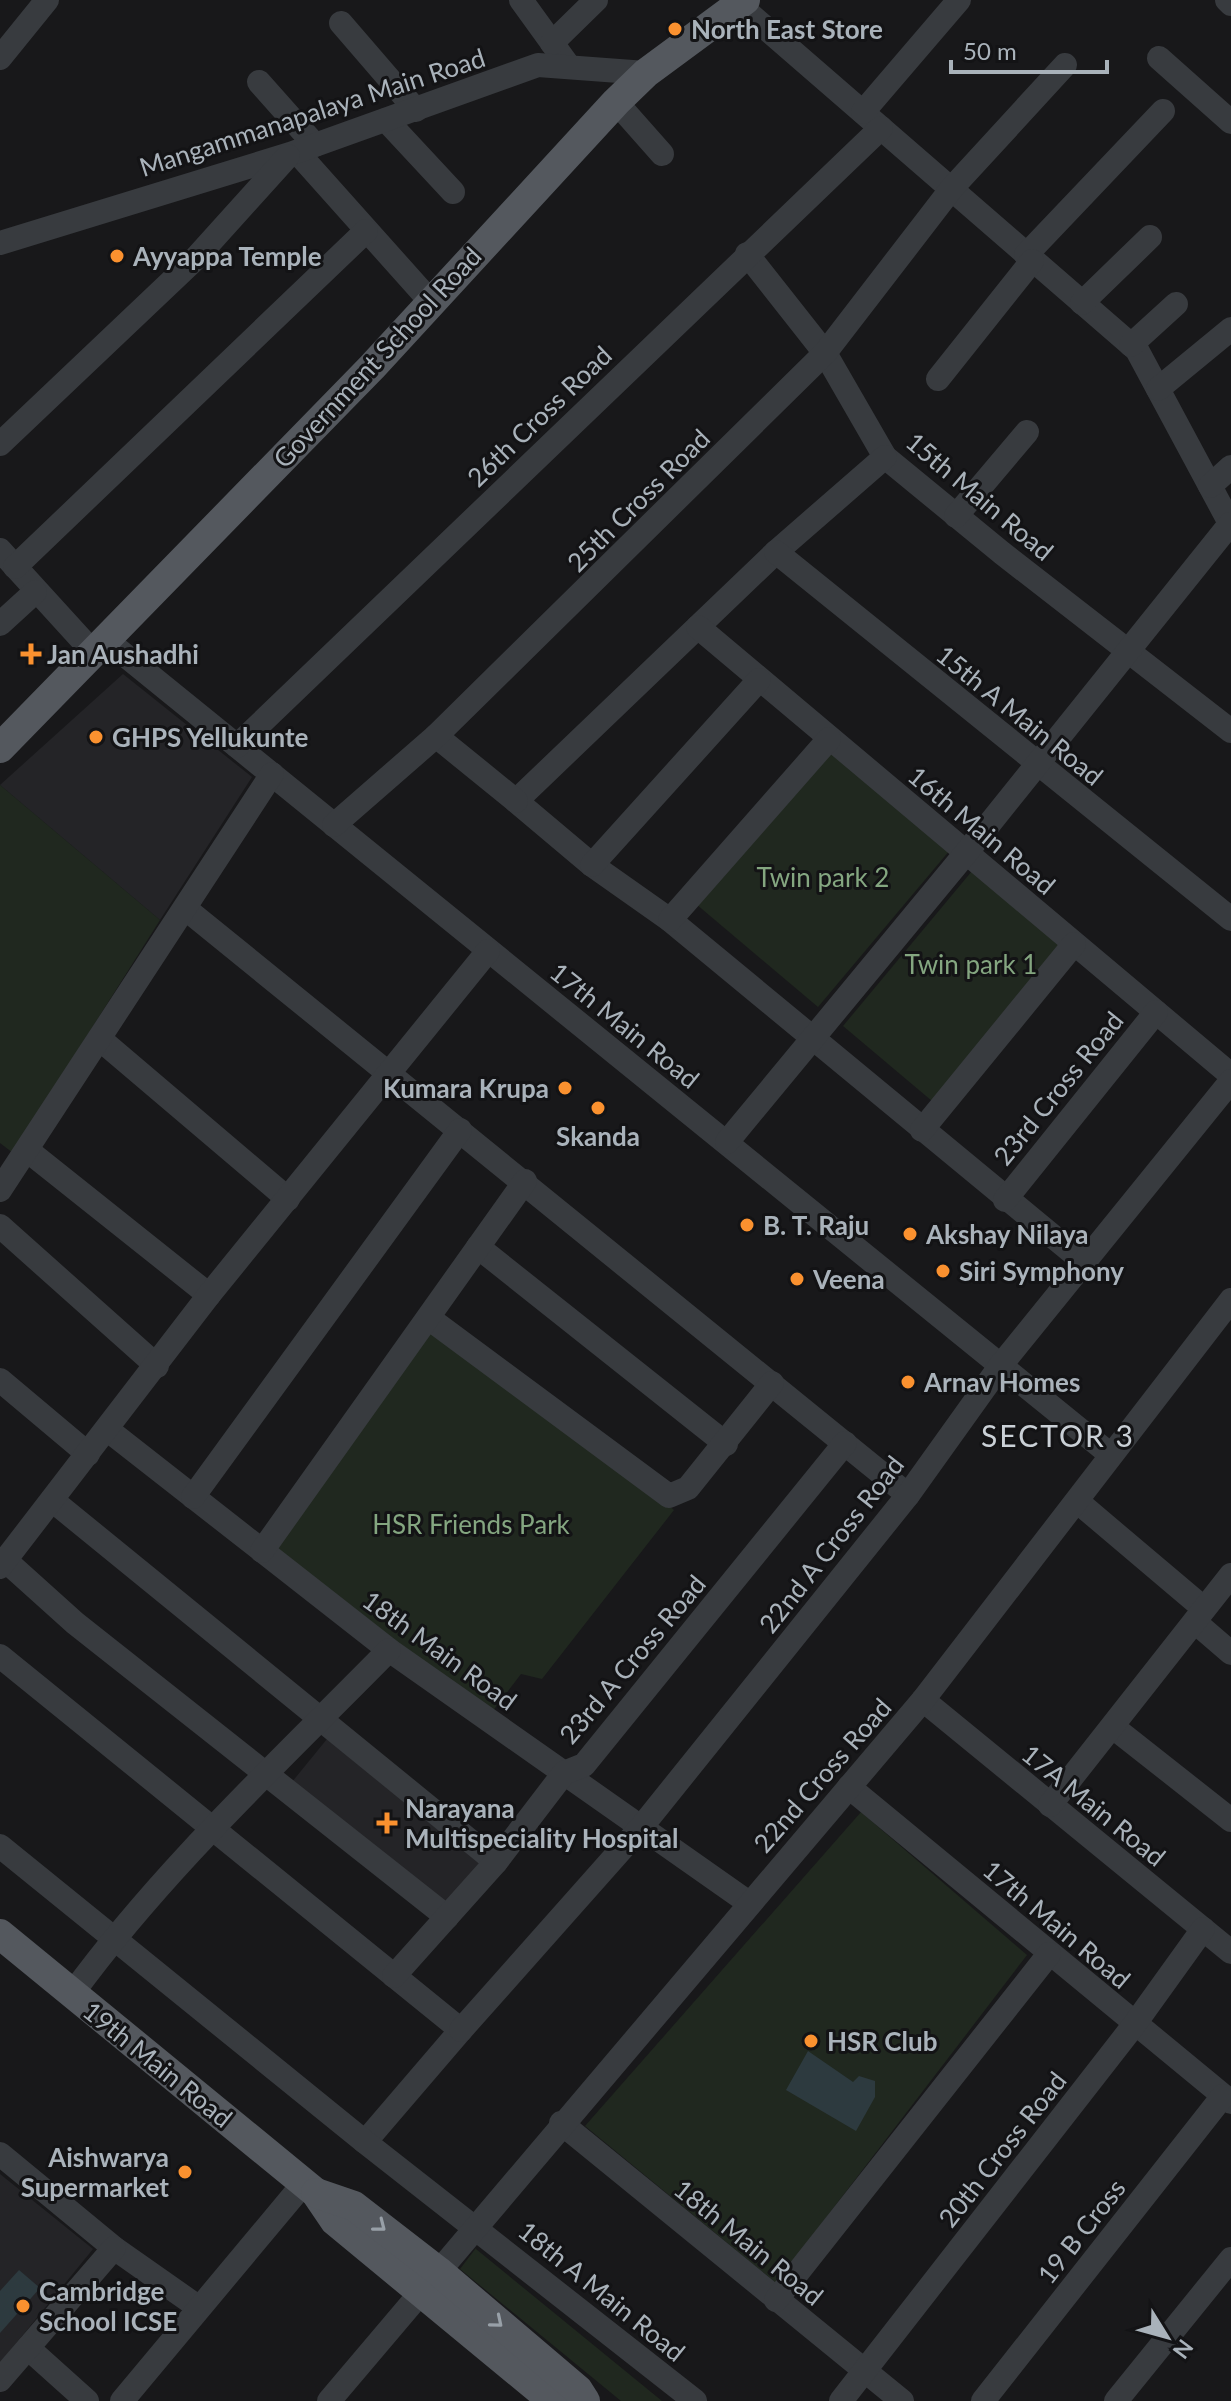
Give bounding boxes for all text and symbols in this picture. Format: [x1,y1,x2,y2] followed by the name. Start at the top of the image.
[691,13,883,45] place label: North East Store
[666,20,684,38] marker: North East Store
[951,24,1107,74] scale bar
[963,36,1017,65] text: 50 m
[135,41,489,183] street label: Mangammanapalaya Main Road
[132,240,322,272] place label: Ayyappa Temple
[266,240,488,474] street label: Government School Road
[108,247,126,265] marker: Ayyappa Temple
[460,339,618,493] street label: 26th Cross Road
[560,422,716,578] street label: 25th Cross Road
[900,425,1060,567] street label: 15th Main Road
[47,638,199,670] place label: Jan Aushadhi
[930,638,1110,792] street label: 15th A Main Road
[22,645,40,663] marker: Jan Aushadhi
[112,721,309,753] place label: GHPS Yellukunte
[87,728,105,746] marker: GHPS Yellukunte
[902,759,1062,901] street label: 16th Main Road
[757,861,889,893] park label: Twin park 2
[905,948,1037,980] park label: Twin park 1
[544,955,706,1095] street label: 17th Main Road
[986,1005,1130,1171] street label: 23rd Cross Road
[383,1072,549,1104] place label: Kumara Krupa
[556,1079,574,1097] marker: Kumara Krupa
[589,1099,607,1117] marker: Skanda
[556,1120,640,1152] place label: Skanda
[763,1209,869,1241] place label: B. T. Raju
[738,1216,756,1234] marker: B. T. Raju
[925,1218,1089,1250] place label: Akshay Nilaya
[901,1225,919,1243] marker: Akshay Nilaya
[959,1255,1124,1287] place label: Siri Symphony
[934,1262,952,1280] marker: Siri Symphony
[812,1263,885,1295] place label: Veena
[788,1270,806,1288] marker: Veena
[923,1366,1080,1398] place label: Arnav Homes
[899,1373,917,1391] marker: Arnav Homes
[981,1417,1135,1453] district label: SECTOR 3
[752,1449,910,1639] street label: 22nd A Cross Road
[372,1508,571,1540] park label: HSR Friends Park
[552,1568,712,1750] street label: 23rd A Cross Road
[357,1583,523,1717] street label: 18th Main Road
[746,1691,898,1859] street label: 22nd Cross Road
[1016,1737,1172,1873] street label: 17A Main Road
[405,1792,678,1854] place label: Narayana Multispeciality Hospital
[376,1812,398,1834] marker: Narayana Multispeciality Hospital
[977,1853,1137,1995] street label: 17th Main Road
[77,1994,239,2134] street label: 19th Main Road
[827,2025,937,2057] place label: HSR Club
[802,2032,820,2050] marker: HSR Club
[931,2065,1073,2233] street label: 20th Cross Road
[21,2141,169,2203] place label: Aishwarya Supermarket
[176,2163,194,2181] marker: Aishwarya Supermarket
[668,2172,830,2312] street label: 18th Main Road
[1030,2172,1132,2290] street label: 19 B Cross
[512,2214,692,2368] street label: 18th A Main Road
[371,2217,386,2231] one-way arrow
[39,2275,177,2337] place label: Cambridge School ICSE
[14,2297,32,2315] marker: Cambridge School ICSE
[1127,2297,1207,2377] north arrow
[488,2312,503,2327] one-way arrow
[1167,2334,1199,2364] text: N

